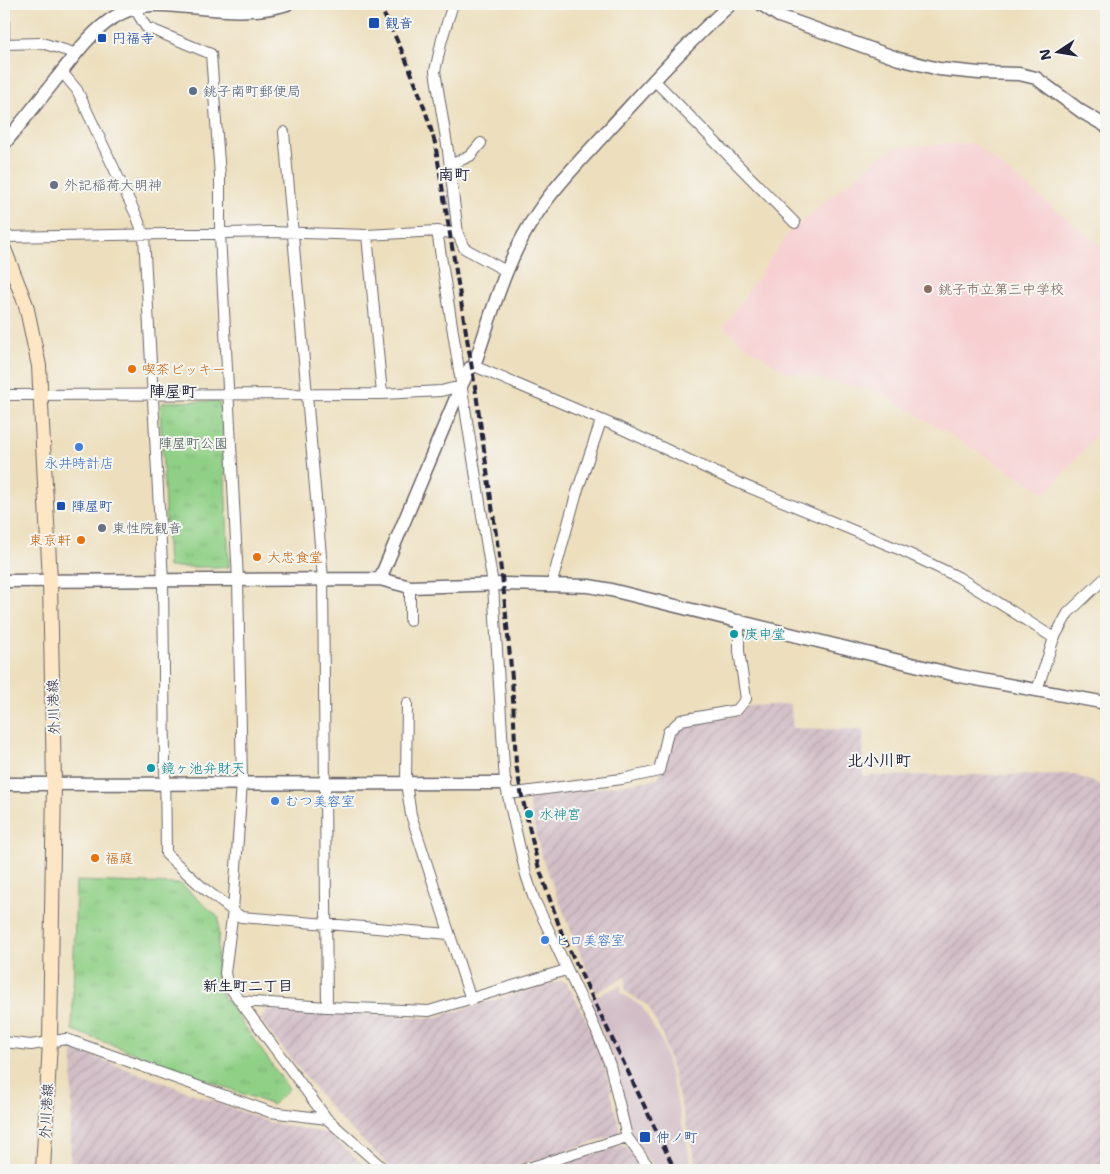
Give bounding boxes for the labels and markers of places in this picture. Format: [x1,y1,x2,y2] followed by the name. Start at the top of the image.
[385,14,413,32] place label: 観音
[367,16,381,30] marker: 観音
[112,29,154,47] place label: 円福寺
[96,32,108,44] marker: 円福寺
[203,82,301,100] place label: 銚子南町郵便局
[187,85,199,97] marker: 銚子南町郵便局
[64,176,162,194] place label: 外記稲荷大明神
[48,179,60,191] marker: 外記稲荷大明神
[938,280,1064,298] place label: 銚子市立第三中学校
[922,283,934,295] marker: 銚子市立第三中学校
[142,360,226,378] place label: 喫茶ビッキー
[126,363,138,375] marker: 喫茶ビッキー
[73,441,85,453] marker: 永井時計店
[44,454,114,472] place label: 永井時計店
[71,497,113,515] place label: 陣屋町
[55,500,67,512] marker: 陣屋町
[112,519,182,537] place label: 東性院観音
[96,522,108,534] marker: 東性院観音
[29,531,71,549] place label: 東京軒
[75,534,87,546] marker: 東京軒
[267,548,323,566] place label: 大忠食堂
[251,551,263,563] marker: 大忠食堂
[744,625,786,643] place label: 庚申堂
[728,628,740,640] marker: 庚申堂
[161,759,245,777] place label: 鏡ヶ池弁財天
[145,762,157,774] marker: 鏡ヶ池弁財天
[285,792,355,810] place label: むつ美容室
[269,795,281,807] marker: むつ美容室
[539,805,581,823] place label: 水神宮
[523,808,535,820] marker: 水神宮
[105,849,133,867] place label: 福庭
[89,852,101,864] marker: 福庭
[555,931,625,949] place label: ヒロ美容室
[539,934,551,946] marker: ヒロ美容室
[656,1128,698,1146] place label: 仲ノ町
[638,1130,652,1144] marker: 仲ノ町

